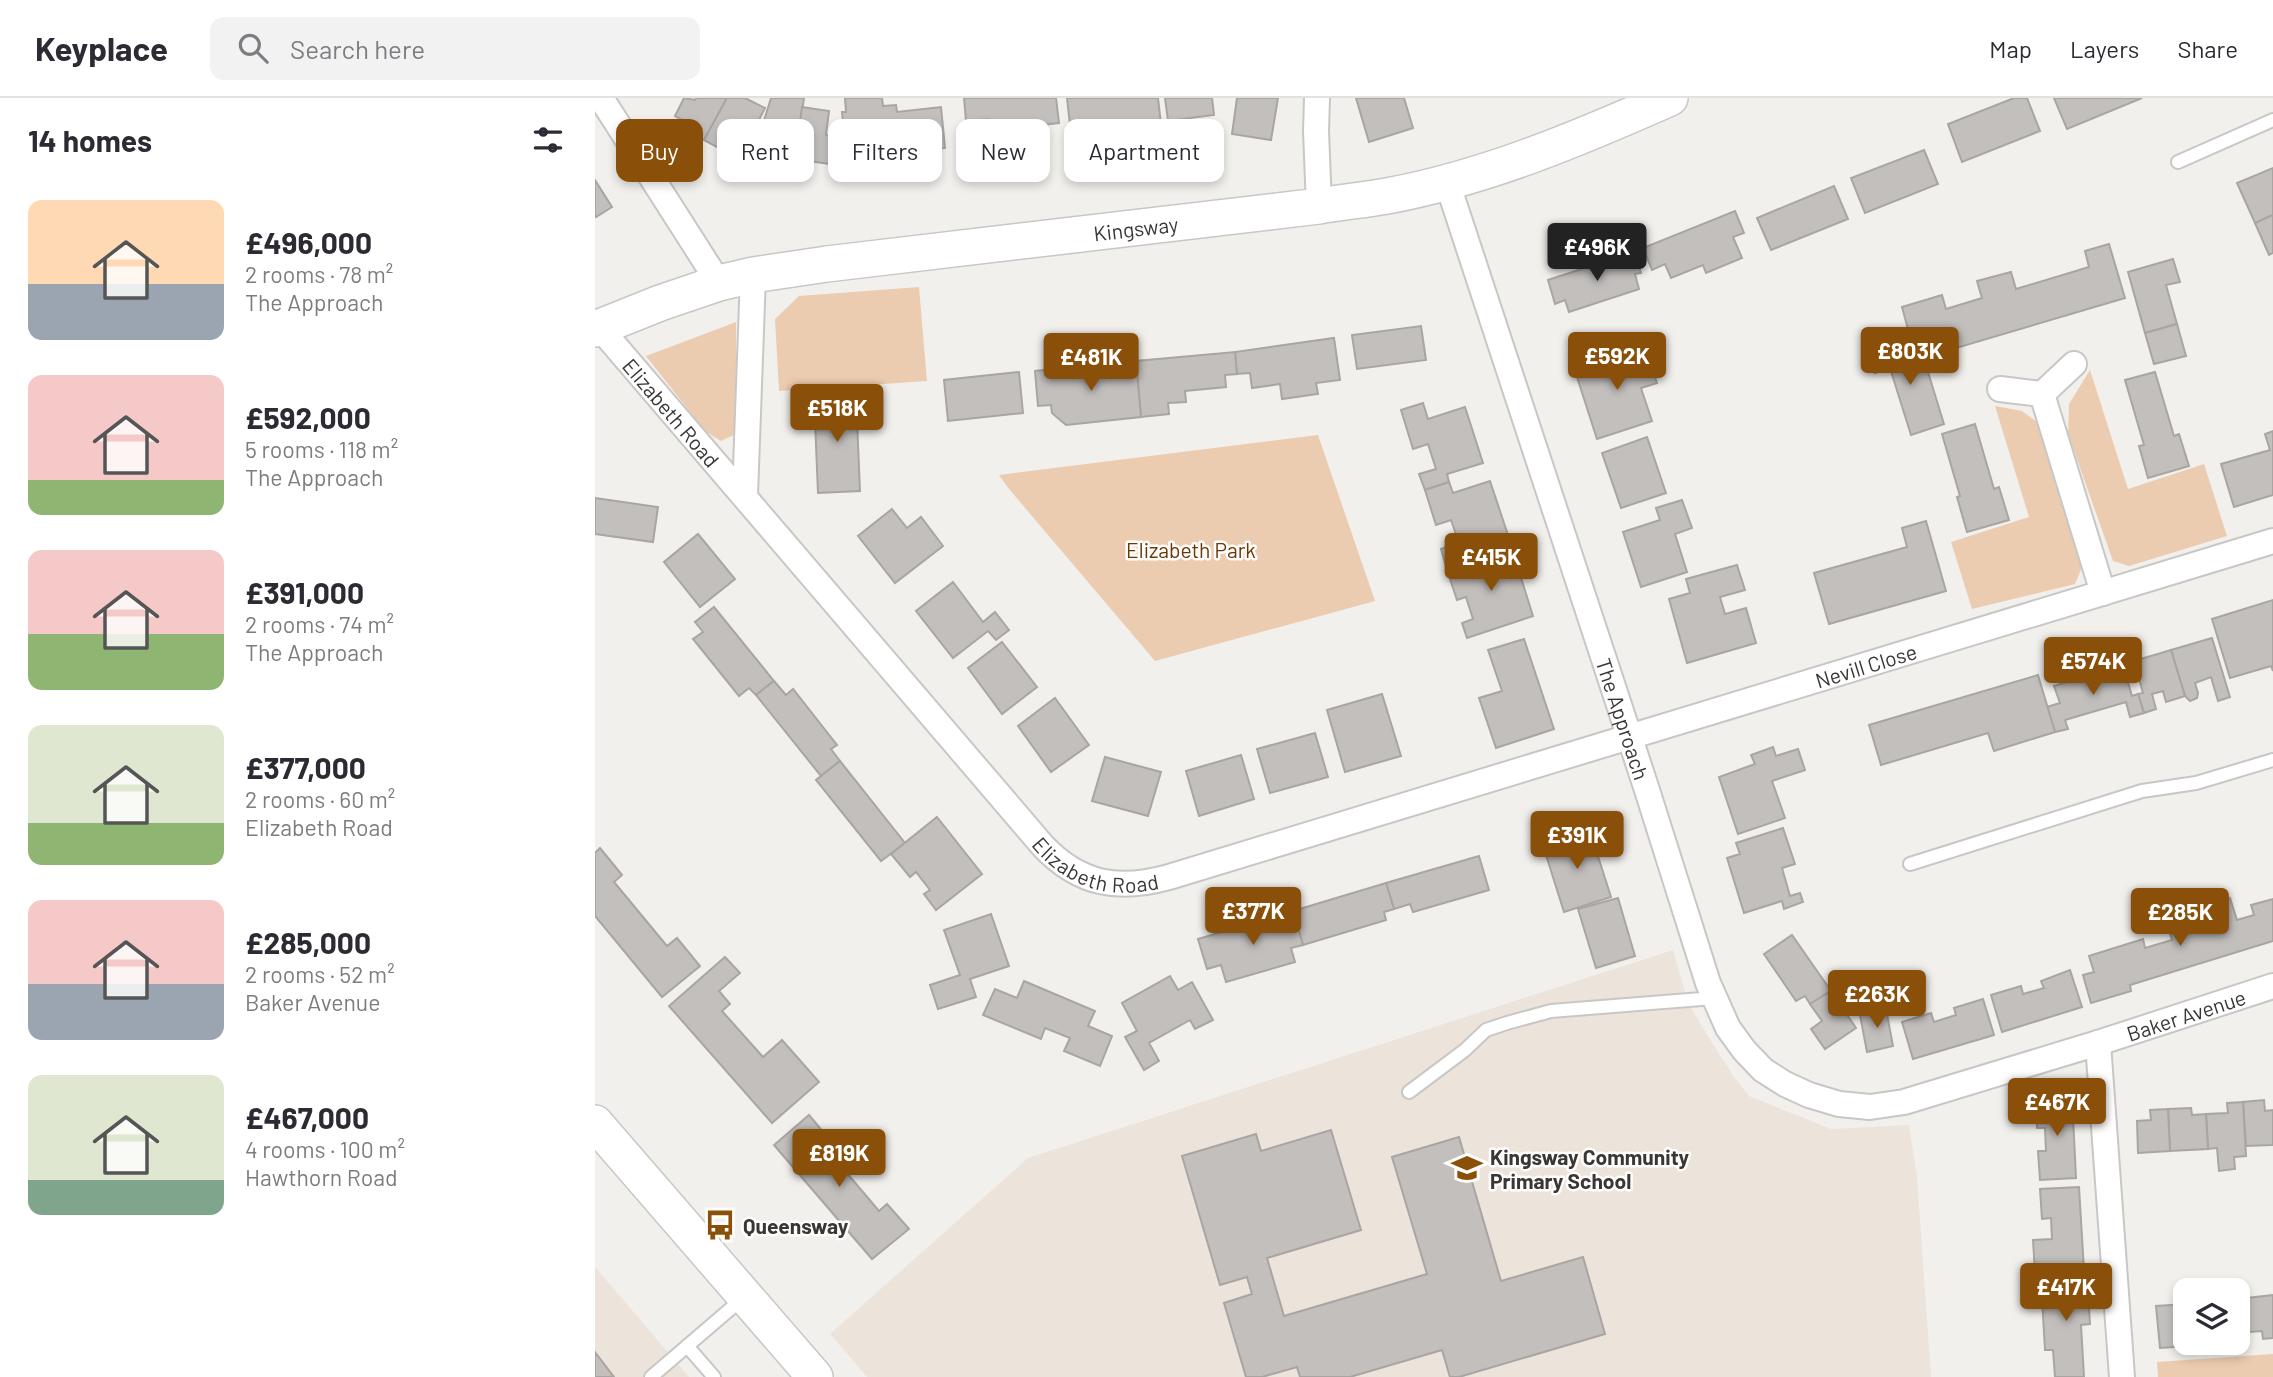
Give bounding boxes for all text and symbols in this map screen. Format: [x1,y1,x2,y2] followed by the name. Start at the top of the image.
[210,17,700,80] search box
[35,28,168,68] text: Keyplace
[234,29,272,67] icon: search
[290,33,425,64] text: Search here
[1989,34,2032,63] text: Map
[2070,34,2139,63] text: Layers
[2177,34,2238,63] text: Share
[616,119,703,182] chip: Buy
[717,119,814,182] chip: Rent
[828,119,942,182] chip: Filters
[956,119,1050,182] chip: New
[1064,119,1224,182] chip: Apartment
[529,121,567,159] icon: filters
[28,122,152,158] text: 14 homes
[1092,210,1180,245] street label: Kingsway
[1548,223,1646,283] pin: £496K
[245,224,372,260] text: £496,000
[84,228,168,312] icon: home
[1564,232,1630,260] text: £496K
[245,260,393,288] text: 2 rooms · 78 m²
[245,288,383,316] text: The Approach
[1861,328,1959,387] pin: £803K
[1568,332,1666,392] pin: £592K
[1042,334,1140,393] pin: £481K
[1877,336,1943,364] text: £803K
[1584,341,1650,369] text: £592K
[1060,342,1122,370] text: £481K
[618,353,725,472] street label: Elizabeth Road
[788,384,886,444] pin: £518K
[806,393,868,421] text: £518K
[245,399,371,435] text: £592,000
[84,403,168,487] icon: home
[245,435,398,463] text: 5 rooms · 118 m²
[245,463,383,491] text: The Approach
[1442,533,1540,593] pin: £415K
[1126,537,1256,562] park label: Elizabeth Park
[1461,542,1521,570] text: £415K
[245,574,364,610] text: £391,000
[84,578,168,662] icon: home
[245,610,394,638] text: 2 rooms · 74 m²
[245,638,383,666] text: The Approach
[1812,638,1919,692] street label: Nevill Close
[2044,638,2142,697] pin: £574K
[2060,646,2126,674] text: £574K
[1592,655,1655,783] street label: The Approach
[245,749,366,785] text: £377,000
[84,753,168,837] icon: home
[245,785,395,813] text: 2 rooms · 60 m²
[1528,812,1626,871] pin: £391K
[245,813,393,841] text: Elizabeth Road
[1547,820,1607,848] text: £391K
[1028,831,1161,897] street label: Elizabeth Road
[1204,888,1302,947] pin: £377K
[2131,888,2229,948] pin: £285K
[1221,896,1285,924] text: £377K
[2147,897,2213,925] text: £285K
[245,924,371,960] text: £285,000
[84,928,168,1012] icon: home
[245,960,395,988] text: 2 rooms · 52 m²
[1828,970,1926,1030] pin: £263K
[1844,979,1910,1007] text: £263K
[2123,983,2249,1045] street label: Baker Avenue
[245,988,380,1016] text: Baker Avenue
[2008,1079,2106,1138] pin: £467K
[2024,1087,2090,1115] text: £467K
[245,1099,369,1135] text: £467,000
[84,1103,168,1187] icon: home
[790,1130,888,1189] pin: £819K
[245,1135,405,1163] text: 4 rooms · 100 m²
[808,1138,870,1166] text: £819K
[1490,1144,1690,1193] place label: Kingsway Community Primary School
[1450,1151,1484,1185] school or university icon: Kingsway Community Primary School
[245,1163,398,1191] text: Hawthorn Road
[703,1208,737,1242] bus stop icon: Queensway
[743,1213,849,1238] place label: Queensway
[2017,1264,2115,1323] pin: £417K
[2036,1272,2096,1300] text: £417K
[2173,1278,2250,1355] map controls
[2173,1278,2250,1355] button: layers

